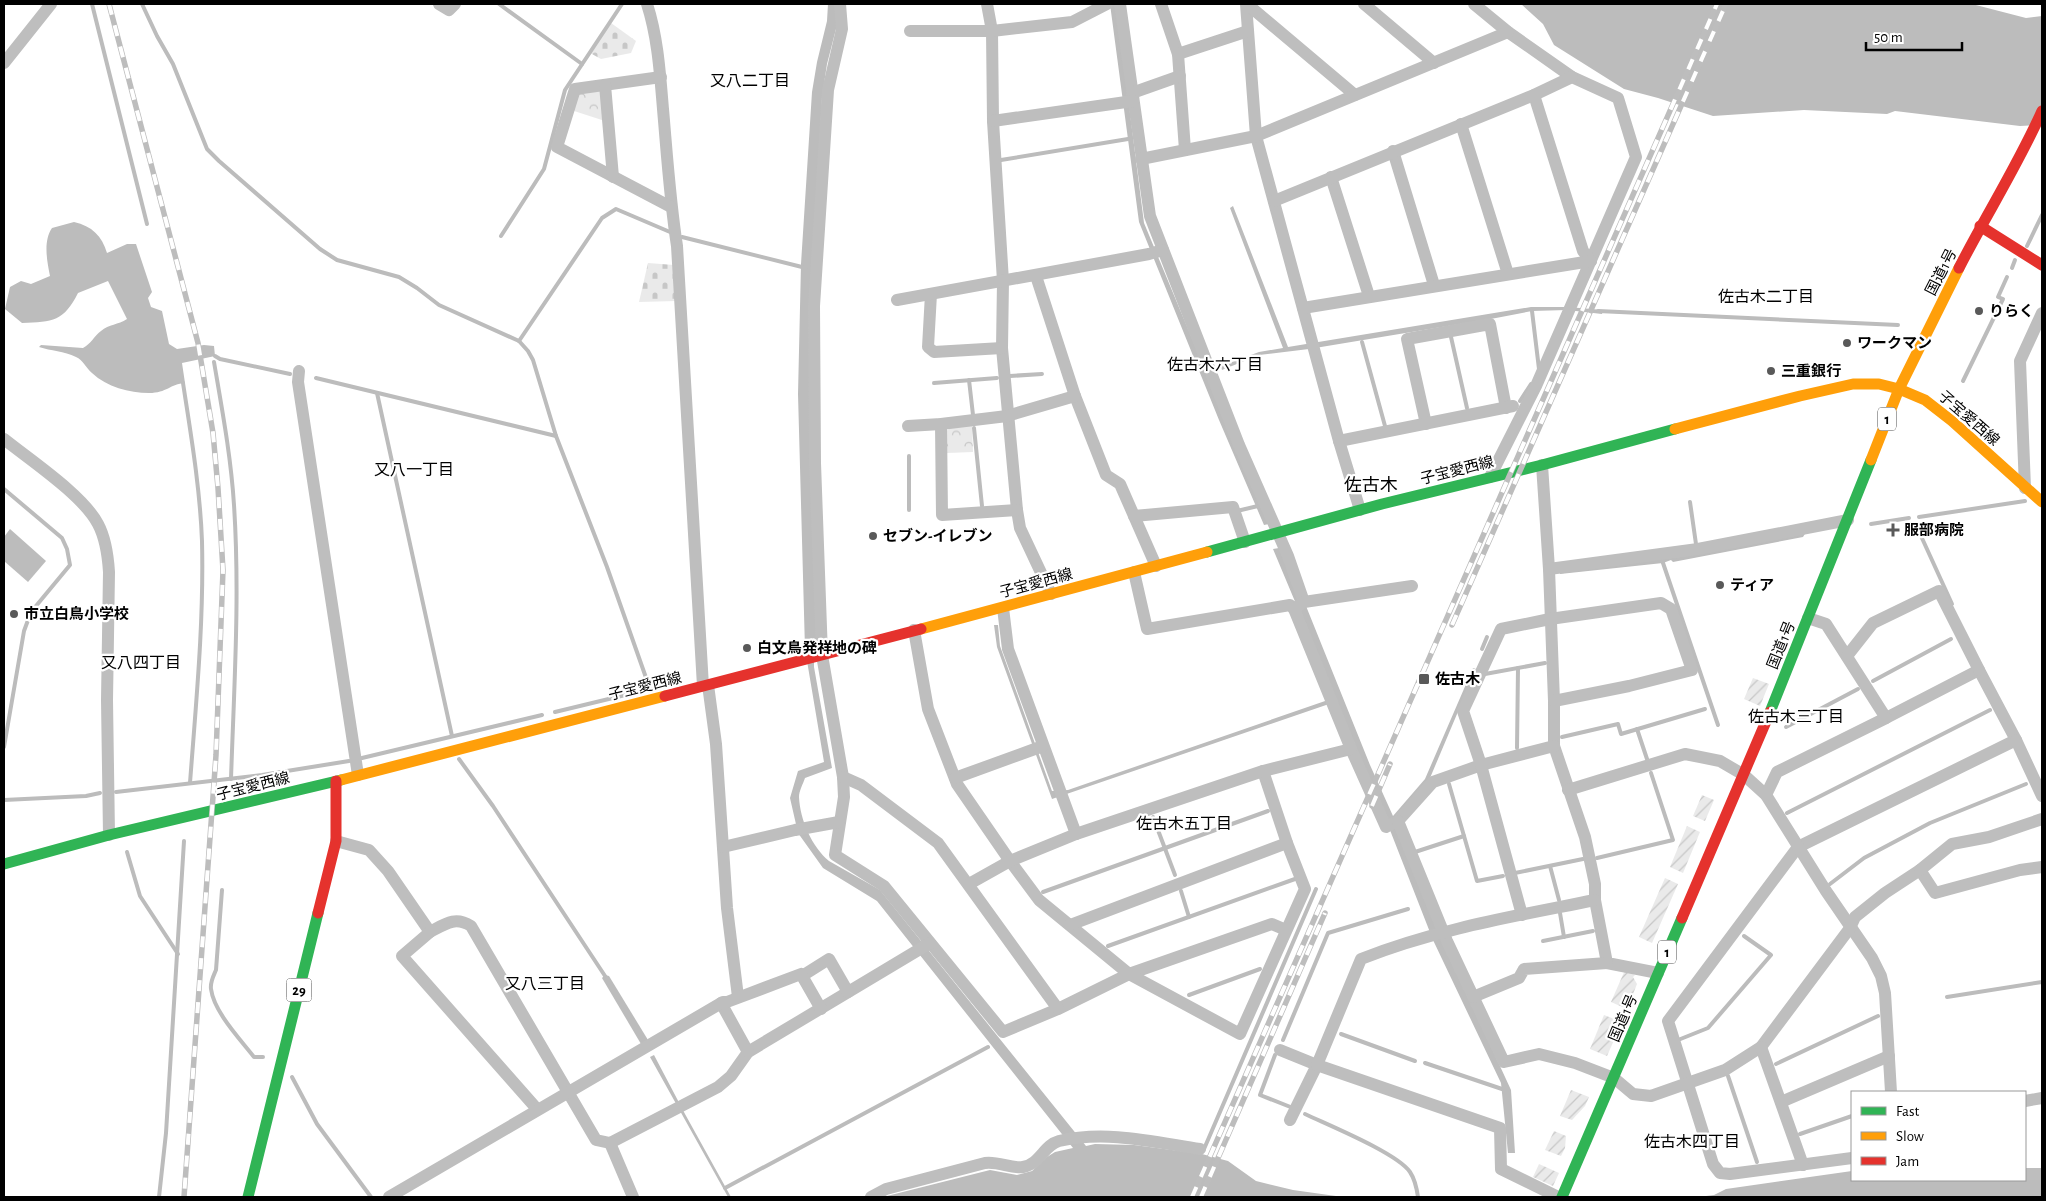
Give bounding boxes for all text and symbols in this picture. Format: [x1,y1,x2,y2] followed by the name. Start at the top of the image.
[1866,20,1962,52] scale bar
[1874,30,1903,45] text: 50 m
[710,73,790,89] district label: 又八二丁目
[1922,246,1960,298] street label: 国道1号
[1718,288,1814,305] district label: 佐古木二丁目
[1989,303,2034,319] place label: りらく
[1973,305,1985,317] marker: りらく
[1857,335,1932,351] place label: ワークマン
[1841,337,1853,349] marker: ワークマン
[1167,356,1263,373] district label: 佐古木六丁目
[1781,363,1841,379] place label: 三重銀行
[1765,365,1777,377] marker: 三重銀行
[1935,387,2003,449] street label: 子宝愛西線
[1878,408,1896,430] road number: 1
[1419,453,1495,487] street label: 子宝愛西線
[374,462,454,478] district label: 又八一丁目
[1344,476,1398,495] district label: 佐古木
[1904,522,1964,538] place label: 服部病院
[1886,523,1900,537] marker: 服部病院
[883,527,993,544] place label: セブン-イレブン
[867,530,879,542] marker: セブン-イレブン
[998,566,1074,600] street label: 子宝愛西線
[1730,578,1774,593] place label: ティア
[1714,579,1726,591] marker: ティア
[24,605,129,622] place label: 市立白鳥小学校
[8,608,20,620] marker: 市立白鳥小学校
[1764,619,1798,671] street label: 国道1号
[757,639,877,656] place label: 白文鳥発祥地の碑
[741,642,753,654] marker: 白文鳥発祥地の碑
[101,655,181,671] district label: 又八四丁目
[607,669,683,703] street label: 子宝愛西線
[1435,671,1480,687] place label: 佐古木
[1417,672,1431,686] marker: 佐古木
[1748,708,1844,725] district label: 佐古木三丁目
[215,769,291,803] street label: 子宝愛西線
[1136,815,1232,832] district label: 佐古木五丁目
[1658,940,1676,964] road number: 1
[505,976,585,992] district label: 又八三丁目
[286,978,312,1002] road number: 29
[1606,992,1640,1044] street label: 国道1号
[1851,1091,2026,1181] legend
[1896,1104,1920,1119] text: Fast
[1896,1129,1924,1144] text: Slow
[1644,1133,1740,1150] district label: 佐古木四丁目
[1896,1154,1919,1169] text: Jam

